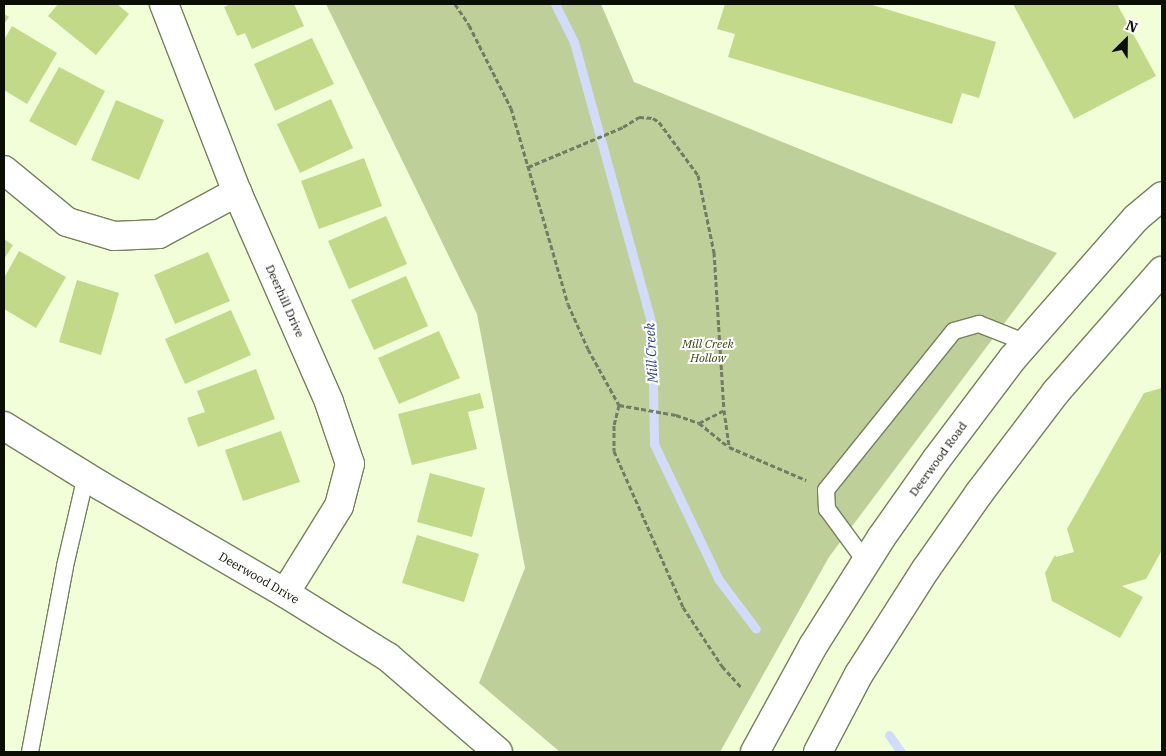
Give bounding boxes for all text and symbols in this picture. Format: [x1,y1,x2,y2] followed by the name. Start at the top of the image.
[1101,15,1151,65] north arrow
[1123,16,1140,37] text: N
[263,262,307,340] street label: Deerhill Drive
[641,322,661,384] water label: Mill Creek
[682,337,734,365] park label: Mill Creek Hollow
[906,419,970,499] street label: Deerwood Road
[216,549,302,607] street label: Deerwood Drive

